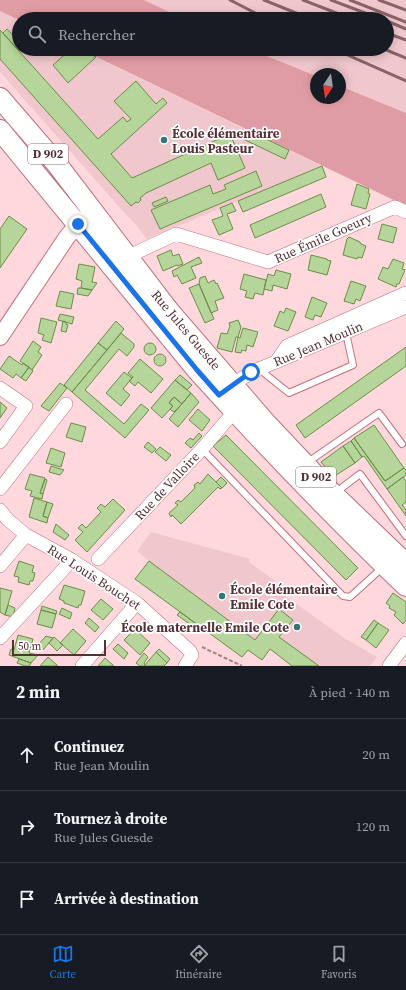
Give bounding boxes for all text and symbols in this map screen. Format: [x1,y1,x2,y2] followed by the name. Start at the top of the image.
[12,12,394,56] search box
[26,23,48,45] icon: search
[58,24,135,45] text: Rechercher
[310,68,346,104] north arrow
[172,125,280,157] place label: École élémentaire Louis Pasteur
[159,135,169,145] marker: École élémentaire Louis Pasteur
[28,144,68,164] road number: D 902
[272,209,375,267] street label: Rue Émile Goeury
[69,215,87,233] route end
[148,287,225,374] street label: Rue Jules Guesde
[271,317,365,371] street label: Rue Jean Moulin
[242,363,260,381] route start
[131,448,203,524] street label: Rue de Valloire
[296,467,336,487] road number: D 902
[44,541,144,614] street label: Rue Louis Bouchet
[230,581,338,613] place label: École élémentaire Emile Cote
[217,591,227,601] marker: École élémentaire Emile Cote
[121,619,289,636] place label: École maternelle Emile Cote
[292,622,302,632] marker: École maternelle Emile Cote
[12,638,106,657] scale bar
[18,639,41,654] text: 50 m
[16,680,60,704] text: 2 min
[309,684,390,701] text: À pied · 140 m
[54,736,124,757] text: Continuez
[16,744,38,766] icon: ahead
[362,746,390,763] text: 20 m
[54,757,150,774] text: Rue Jean Moulin
[54,808,167,829] text: Tournez à droite
[16,816,38,838] icon: right
[356,818,390,835] text: 120 m
[54,829,153,846] text: Rue Jules Guesde
[16,888,38,910] icon: arrive
[54,888,199,909] text: Arrivée à destination
[50,943,76,982] tab: Carte
[175,943,222,982] tab: Itinéraire
[321,943,356,982] tab: Favoris

